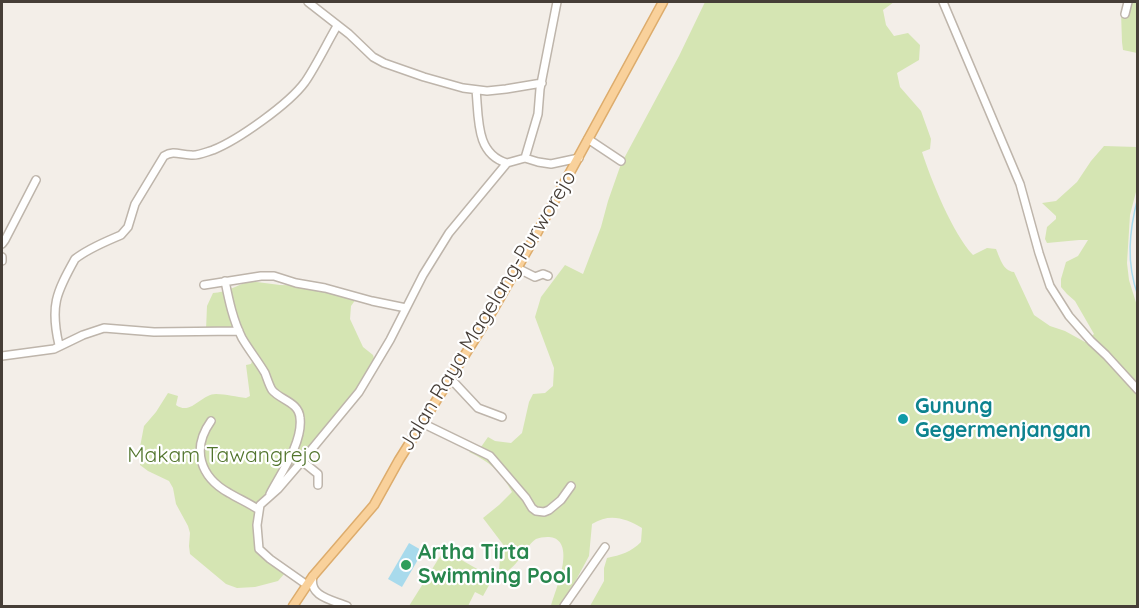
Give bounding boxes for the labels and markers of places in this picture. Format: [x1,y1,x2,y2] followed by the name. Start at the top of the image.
[915,394,1091,444] place label: Gunung Gegermenjangan
[896,412,910,426] marker: Gunung Gegermenjangan
[418,540,571,590] place label: Artha Tirta Swimming Pool
[399,558,413,572] marker: Artha Tirta Swimming Pool

